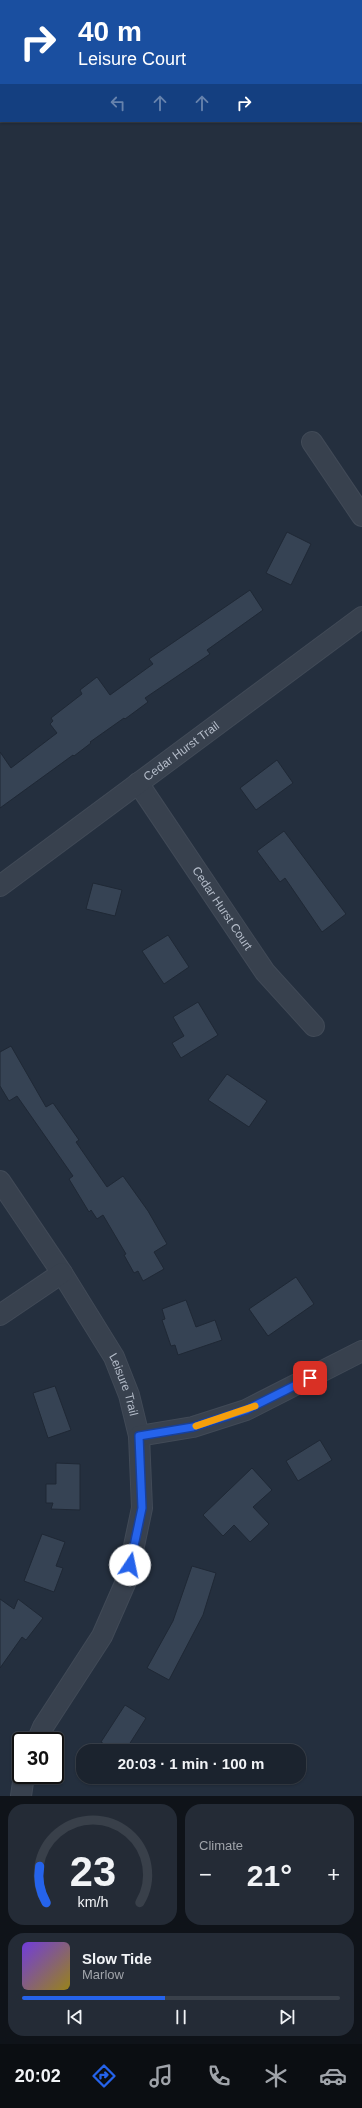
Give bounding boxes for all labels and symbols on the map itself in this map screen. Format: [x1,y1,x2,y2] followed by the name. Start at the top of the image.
[141,718,222,784] street label: Cedar Hurst Trail
[189,864,256,953] street label: Cedar Hurst Court
[106,1350,141,1417] street label: Leisure Trail
[293,1361,327,1395] pin
[109,1544,151,1586] position arrow
[12,1732,64,1784] speed limit sign: 30

